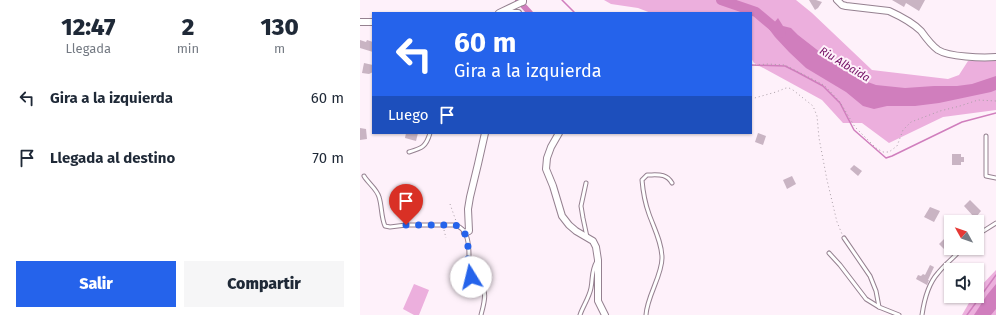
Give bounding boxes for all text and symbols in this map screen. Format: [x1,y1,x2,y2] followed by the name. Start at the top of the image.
[61,13,115,41] text: 12:47
[182,13,194,41] text: 2
[260,13,299,41] text: 130
[454,26,516,59] text: 60 m
[388,28,440,80] icon: left
[66,41,111,56] text: Llegada
[177,41,199,56] text: min
[274,41,285,56] text: m
[817,44,872,85] water label: Riu Albaida
[454,60,602,82] text: Gira a la izquierda
[16,87,38,109] icon: left
[50,89,173,107] text: Gira a la izquierda
[311,89,344,107] text: 60 m
[436,104,458,126] icon: arrive
[388,106,428,124] text: Luego
[16,147,38,169] icon: arrive
[50,149,175,167] text: Llegada al destino
[312,149,344,167] text: 70 m
[389,184,423,225] pin
[395,190,417,212] icon: arrive
[944,215,984,255] north arrow
[944,215,984,303] map controls
[450,256,492,298] position arrow
[16,261,176,307] button: Salir
[184,261,344,307] button: Compartir
[944,263,984,303] button: sound

